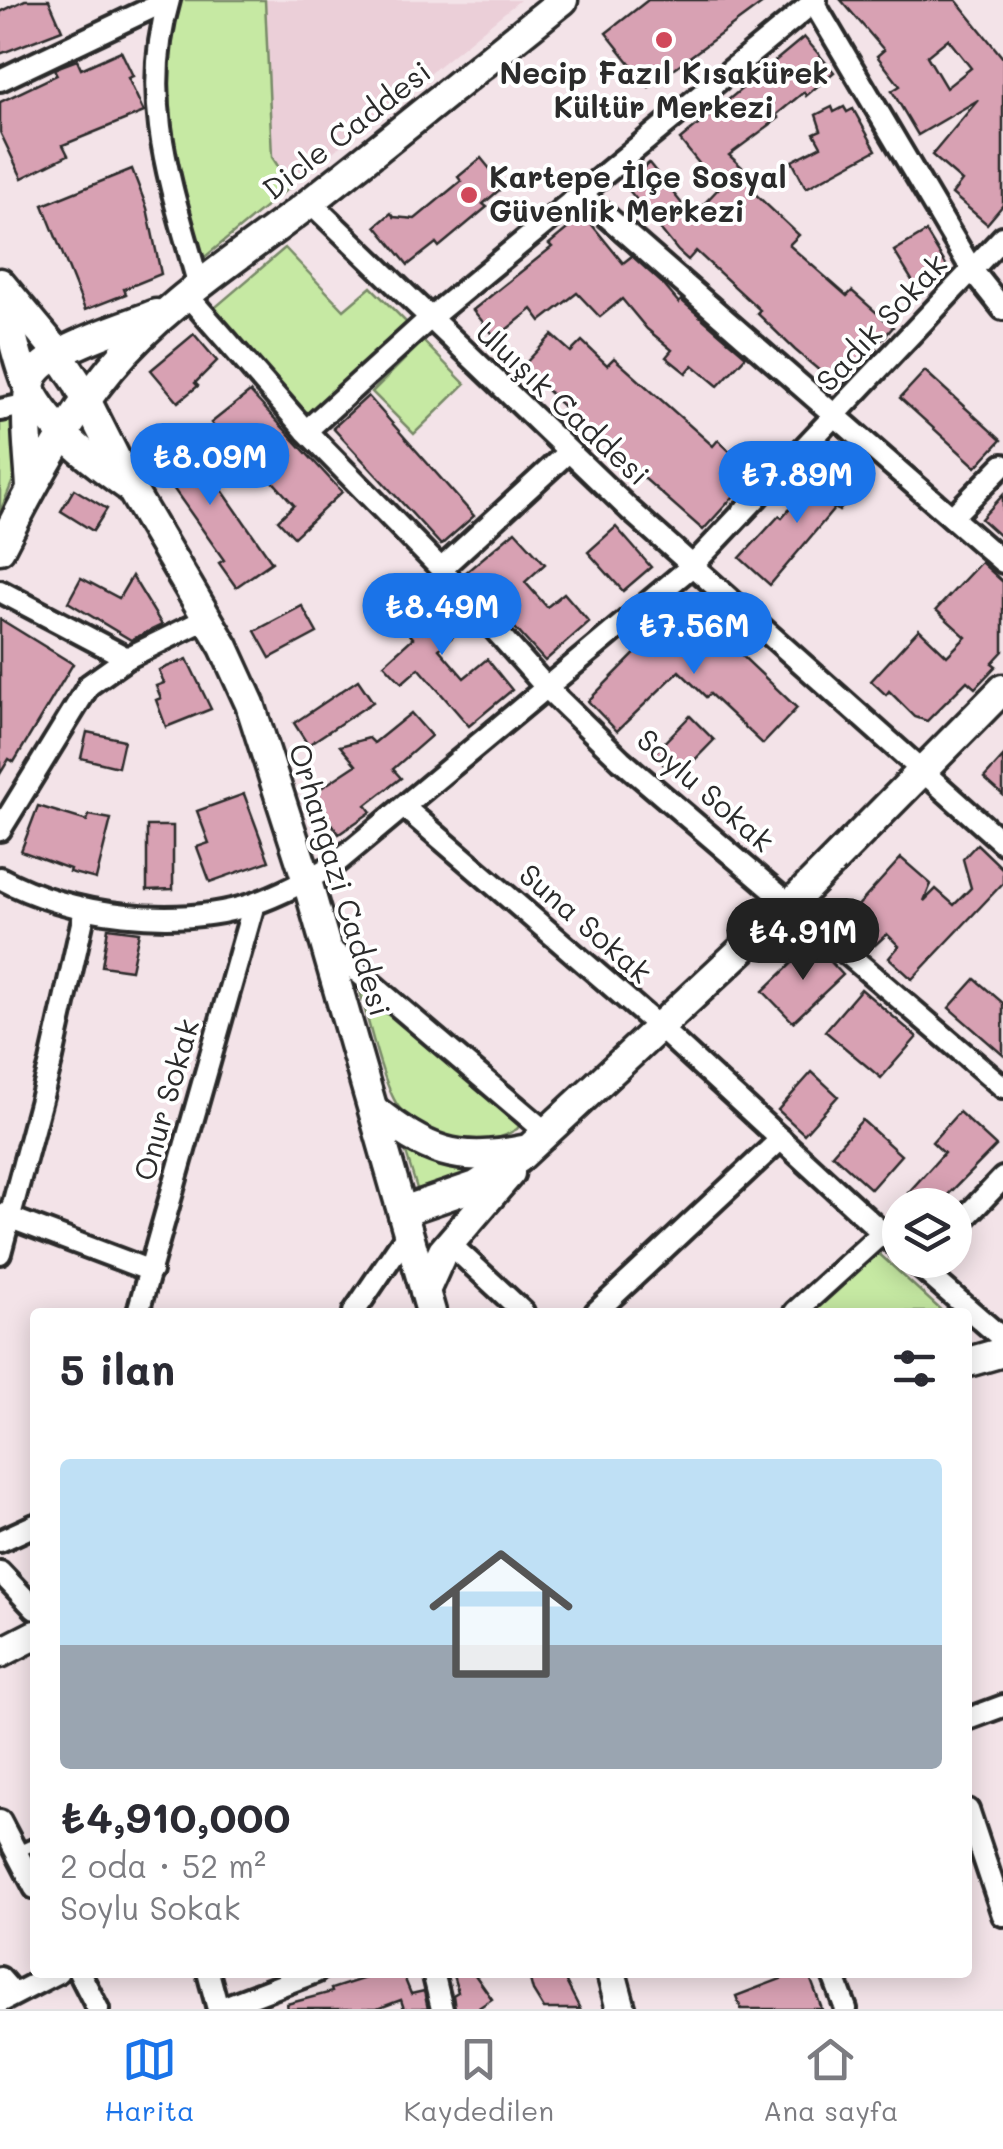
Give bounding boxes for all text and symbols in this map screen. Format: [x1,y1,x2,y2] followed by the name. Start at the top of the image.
[653,29,675,51] marker: Necip Fazıl Kısakürek Kültür Merkezi
[253,51,438,208] street label: Dicle Caddesi
[499,52,829,126] place label: Necip Fazıl Kısakürek Kültür Merkezi
[489,156,786,230] place label: Kartepe İlçe Sosyal Güvenlik Merkezi
[458,184,480,206] marker: Kartepe İlçe Sosyal Güvenlik Merkezi
[806,244,955,399] street label: Sadık Sokak
[468,312,659,493] street label: Uluışık Caddesi
[129,423,291,508] pin: ₺8.09M
[152,434,268,476] text: ₺8.09M
[716,441,878,526] pin: ₺7.89M
[741,452,853,494] text: ₺7.89M
[361,573,523,658] pin: ₺8.49M
[384,584,500,626] text: ₺8.49M
[613,592,775,677] pin: ₺7.56M
[638,603,750,645] text: ₺7.56M
[629,719,783,860] street label: Soylu Sokak
[280,738,401,1021] street label: Orhangazi Caddesi
[512,854,661,991] street label: Suna Sokak
[722,898,884,983] pin: ₺4.91M
[748,909,858,951] text: ₺4.91M
[123,1014,207,1185] street label: Onur Sokak
[882,1188,972,1278] map controls
[882,1188,972,1278] button: layers
[60,1341,175,1396] text: 5 ilan
[887,1341,942,1396] icon: filters
[411,1524,591,1704] icon: home
[60,1789,291,1844] text: ₺4,910,000
[60,1844,266,1886] text: 2 oda · 52 m²
[60,1886,240,1928] text: Soylu Sokak
[105,2032,194,2128] tab: Harita
[404,2032,554,2128] tab: Kaydedilen
[763,2032,898,2128] tab: Ana sayfa

